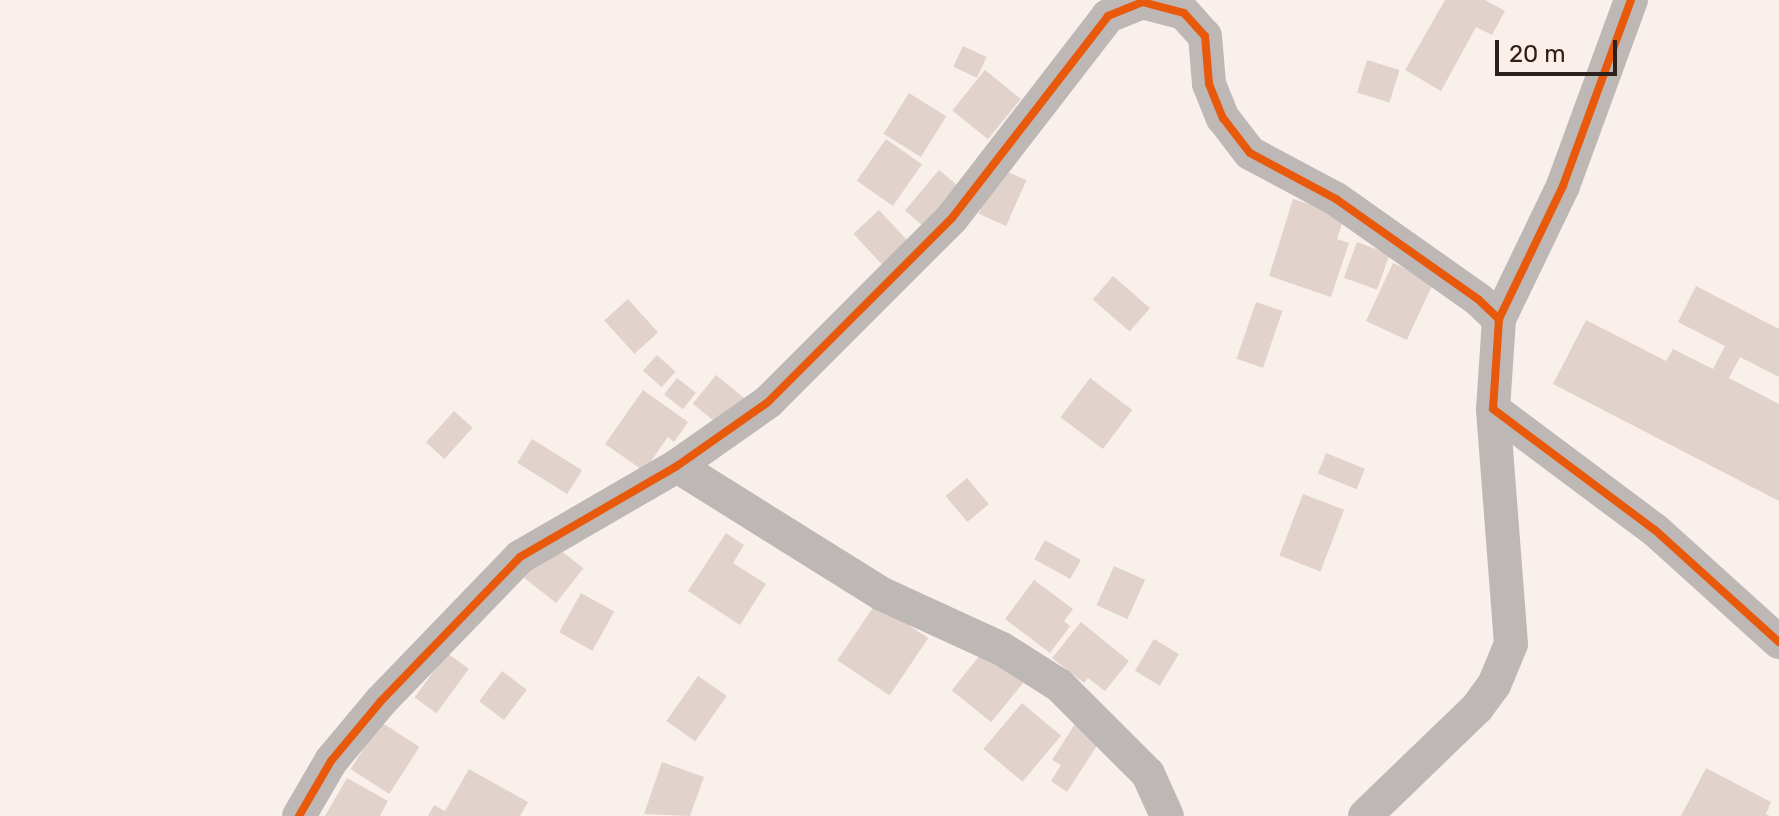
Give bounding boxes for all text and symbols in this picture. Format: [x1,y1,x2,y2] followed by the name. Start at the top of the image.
[1499,24,1621,74] scale bar
[1509,40,1566,68] text: 20 m

